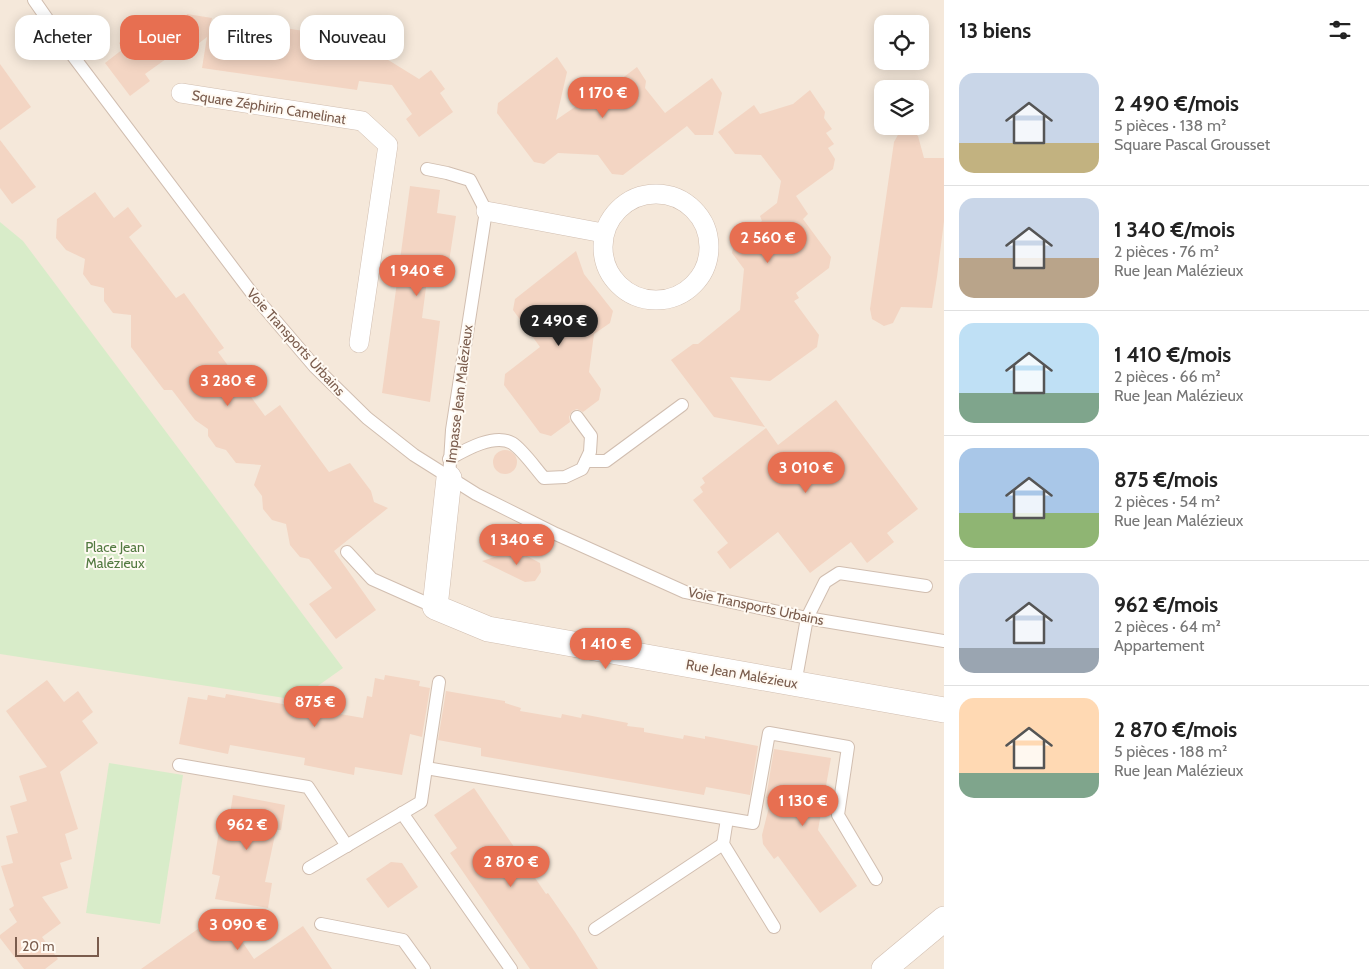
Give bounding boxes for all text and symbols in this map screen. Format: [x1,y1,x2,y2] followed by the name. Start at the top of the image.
[15,15,110,60] chip: Acheter
[120,15,199,60] chip: Louer
[209,15,290,60] chip: Filtres
[300,15,404,60] chip: Nouveau
[874,15,929,135] map controls
[874,15,929,70] button: locate
[1326,16,1354,44] icon: filters
[959,18,1031,43] text: 13 biens
[557,76,649,119] pin: 1 170 €
[874,80,929,135] button: layers
[579,83,627,102] text: 1 170 €
[191,86,348,128] street label: Square Zéphirin Camelinat
[1114,91,1239,116] text: 2 490 €/mois
[999,93,1059,153] icon: home
[1114,116,1226,135] text: 5 pièces · 138 m²
[1114,135,1270,154] text: Square Pascal Grousset
[1114,217,1235,242] text: 1 340 €/mois
[999,218,1059,278] icon: home
[722,222,814,264] pin: 2 560 €
[741,228,795,247] text: 2 560 €
[1114,242,1219,261] text: 2 pièces · 76 m²
[371,254,463,297] pin: 1 940 €
[390,261,444,280] text: 1 940 €
[1114,261,1243,280] text: Rue Jean Malézieux
[243,284,349,400] street label: Voie Transports Urbains
[513,304,605,347] pin: 2 490 €
[531,311,587,330] text: 2 490 €
[442,323,476,464] street label: Impasse Jean Malézieux
[1114,342,1231,367] text: 1 410 €/mois
[999,343,1059,403] icon: home
[182,364,274,407] pin: 3 280 €
[1114,367,1221,386] text: 2 pièces · 66 m²
[200,371,256,390] text: 3 280 €
[1114,386,1243,405] text: Rue Jean Malézieux
[760,452,852,494] pin: 3 010 €
[779,458,833,477] text: 3 010 €
[1114,467,1218,492] text: 875 €/mois
[999,468,1059,528] icon: home
[1114,492,1220,511] text: 2 pièces · 54 m²
[1114,511,1243,530] text: Rue Jean Malézieux
[471,524,563,566] pin: 1 340 €
[490,530,544,549] text: 1 340 €
[85,538,145,572] park label: Place Jean Malézieux
[686,583,826,629] street label: Voie Transports Urbains
[1114,592,1218,617] text: 962 €/mois
[999,593,1059,653] icon: home
[1114,617,1221,636] text: 2 pièces · 64 m²
[560,628,652,670] pin: 1 410 €
[581,634,631,653] text: 1 410 €
[1114,636,1204,655] text: Appartement
[685,655,800,693] street label: Rue Jean Malézieux
[280,686,350,728] pin: 875 €
[295,692,335,711] text: 875 €
[1114,717,1237,742] text: 2 870 €/mois
[999,718,1059,778] icon: home
[1114,742,1227,761] text: 5 pièces · 188 m²
[1114,761,1243,780] text: Rue Jean Malézieux
[757,784,849,827] pin: 1 130 €
[778,791,828,810] text: 1 130 €
[212,808,282,851] pin: 962 €
[227,815,267,834] text: 962 €
[465,846,557,888] pin: 2 870 €
[484,852,538,871] text: 2 870 €
[192,908,284,951] pin: 3 090 €
[209,915,267,934] text: 3 090 €
[15,934,99,957] scale bar
[22,937,55,955] text: 20 m

